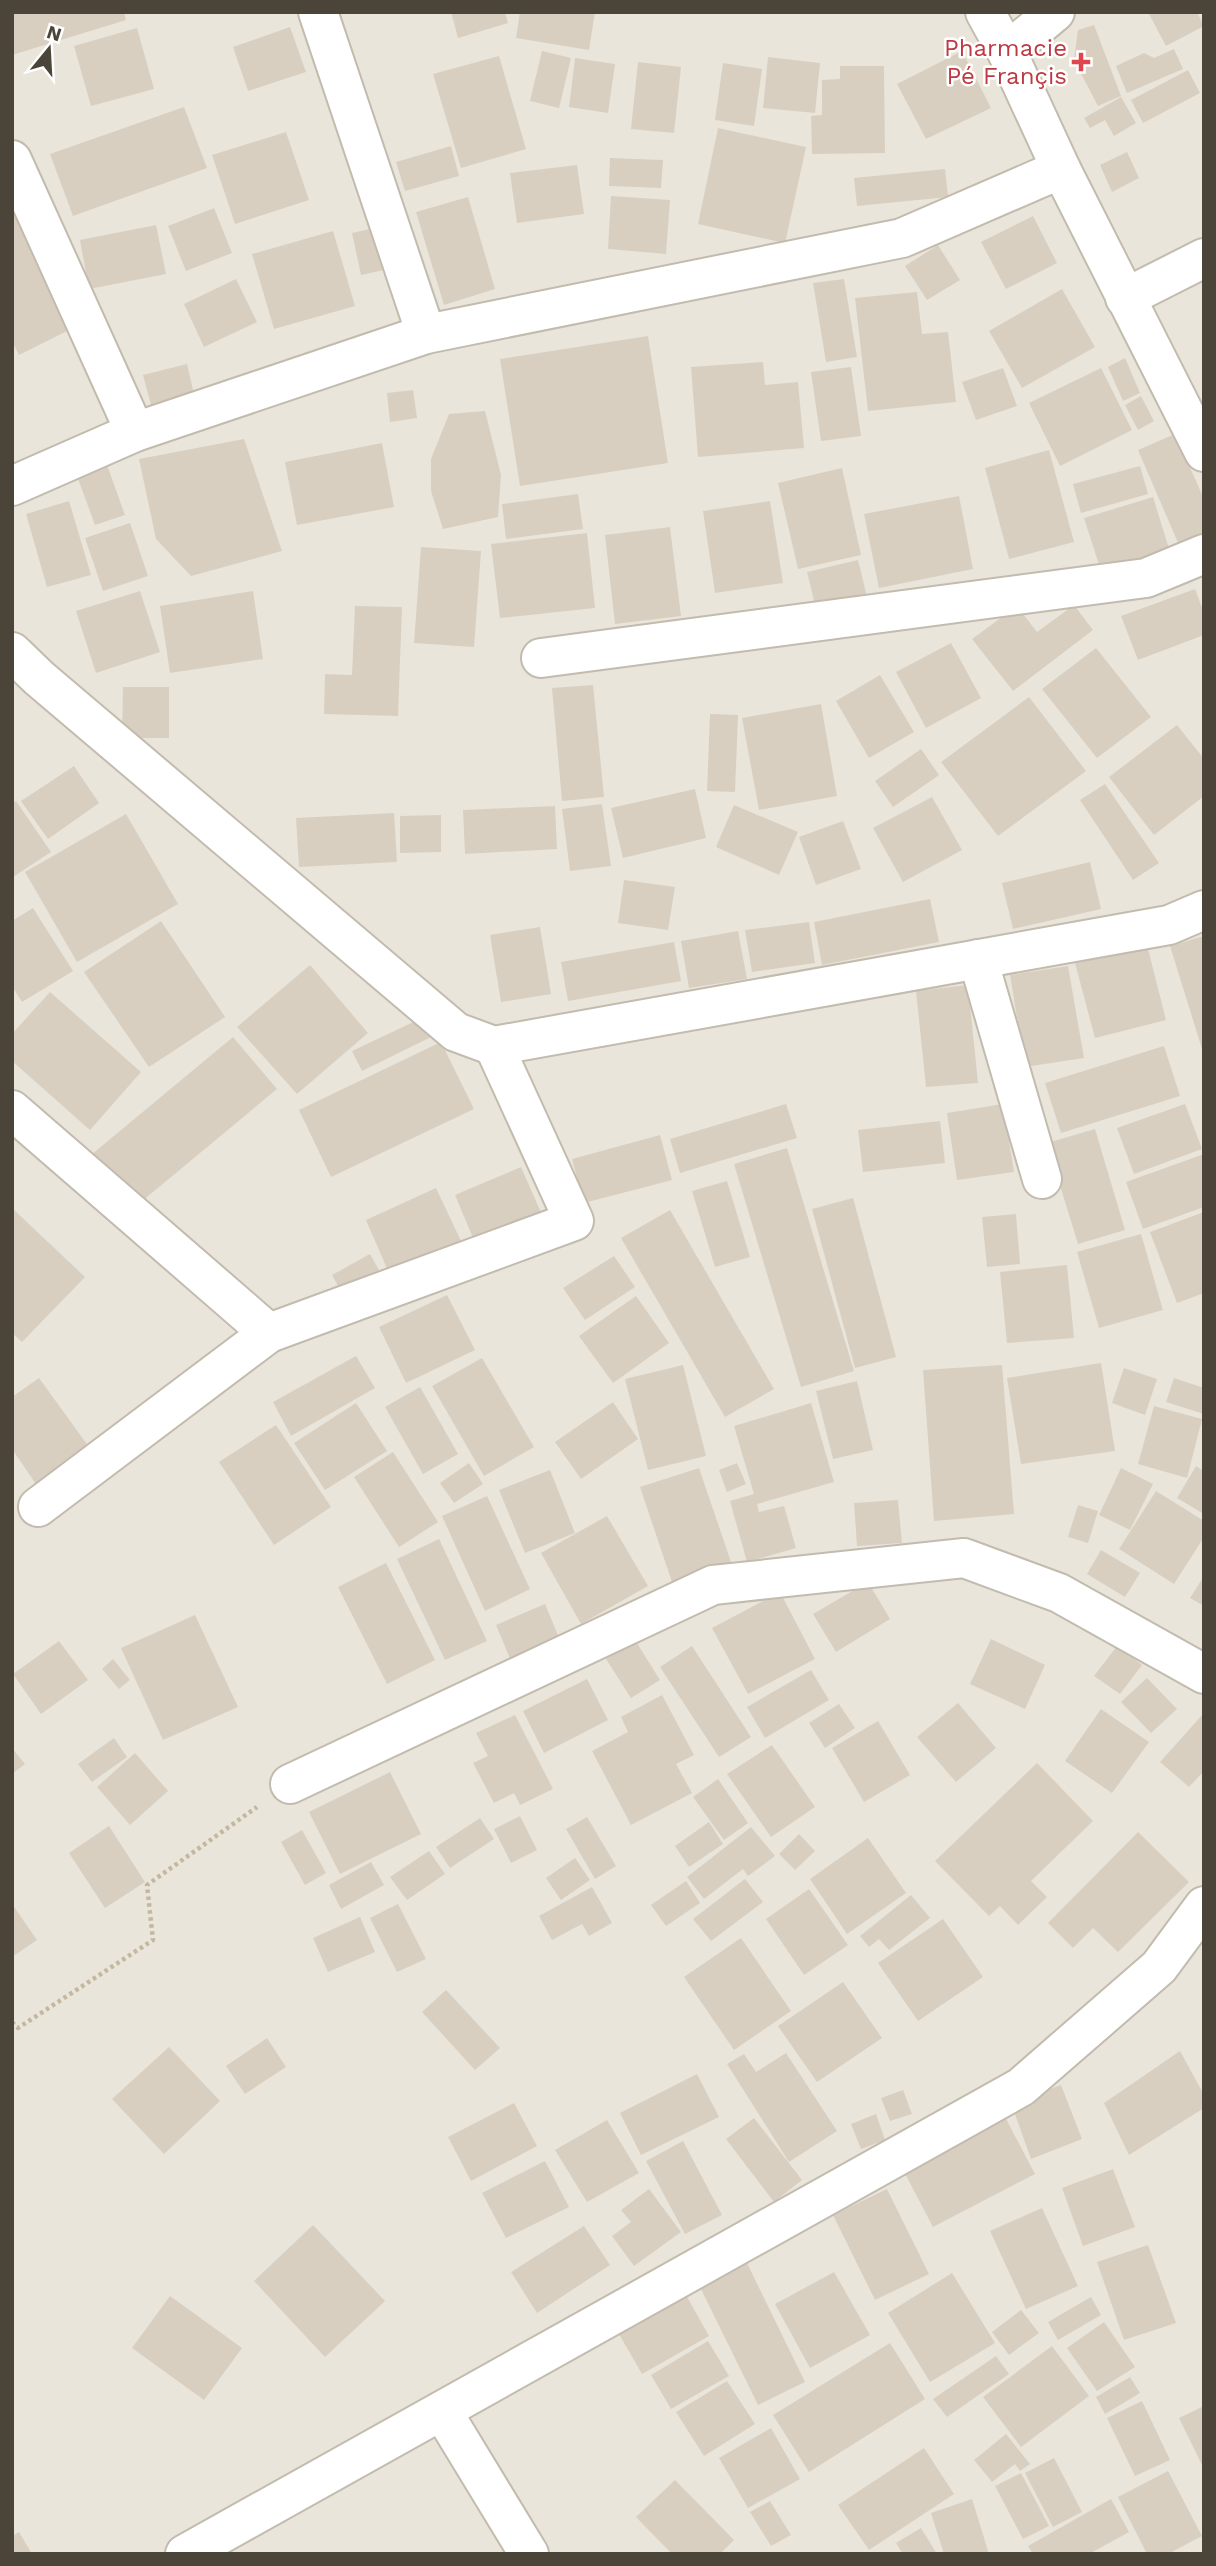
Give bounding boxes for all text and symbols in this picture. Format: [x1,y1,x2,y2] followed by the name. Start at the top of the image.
[14,14,84,84] north arrow
[44,20,64,46] text: N
[944,34,1067,90] place label: Pharmacie Pé Françis
[1073,54,1089,70] marker: Pharmacie Pé Françis

